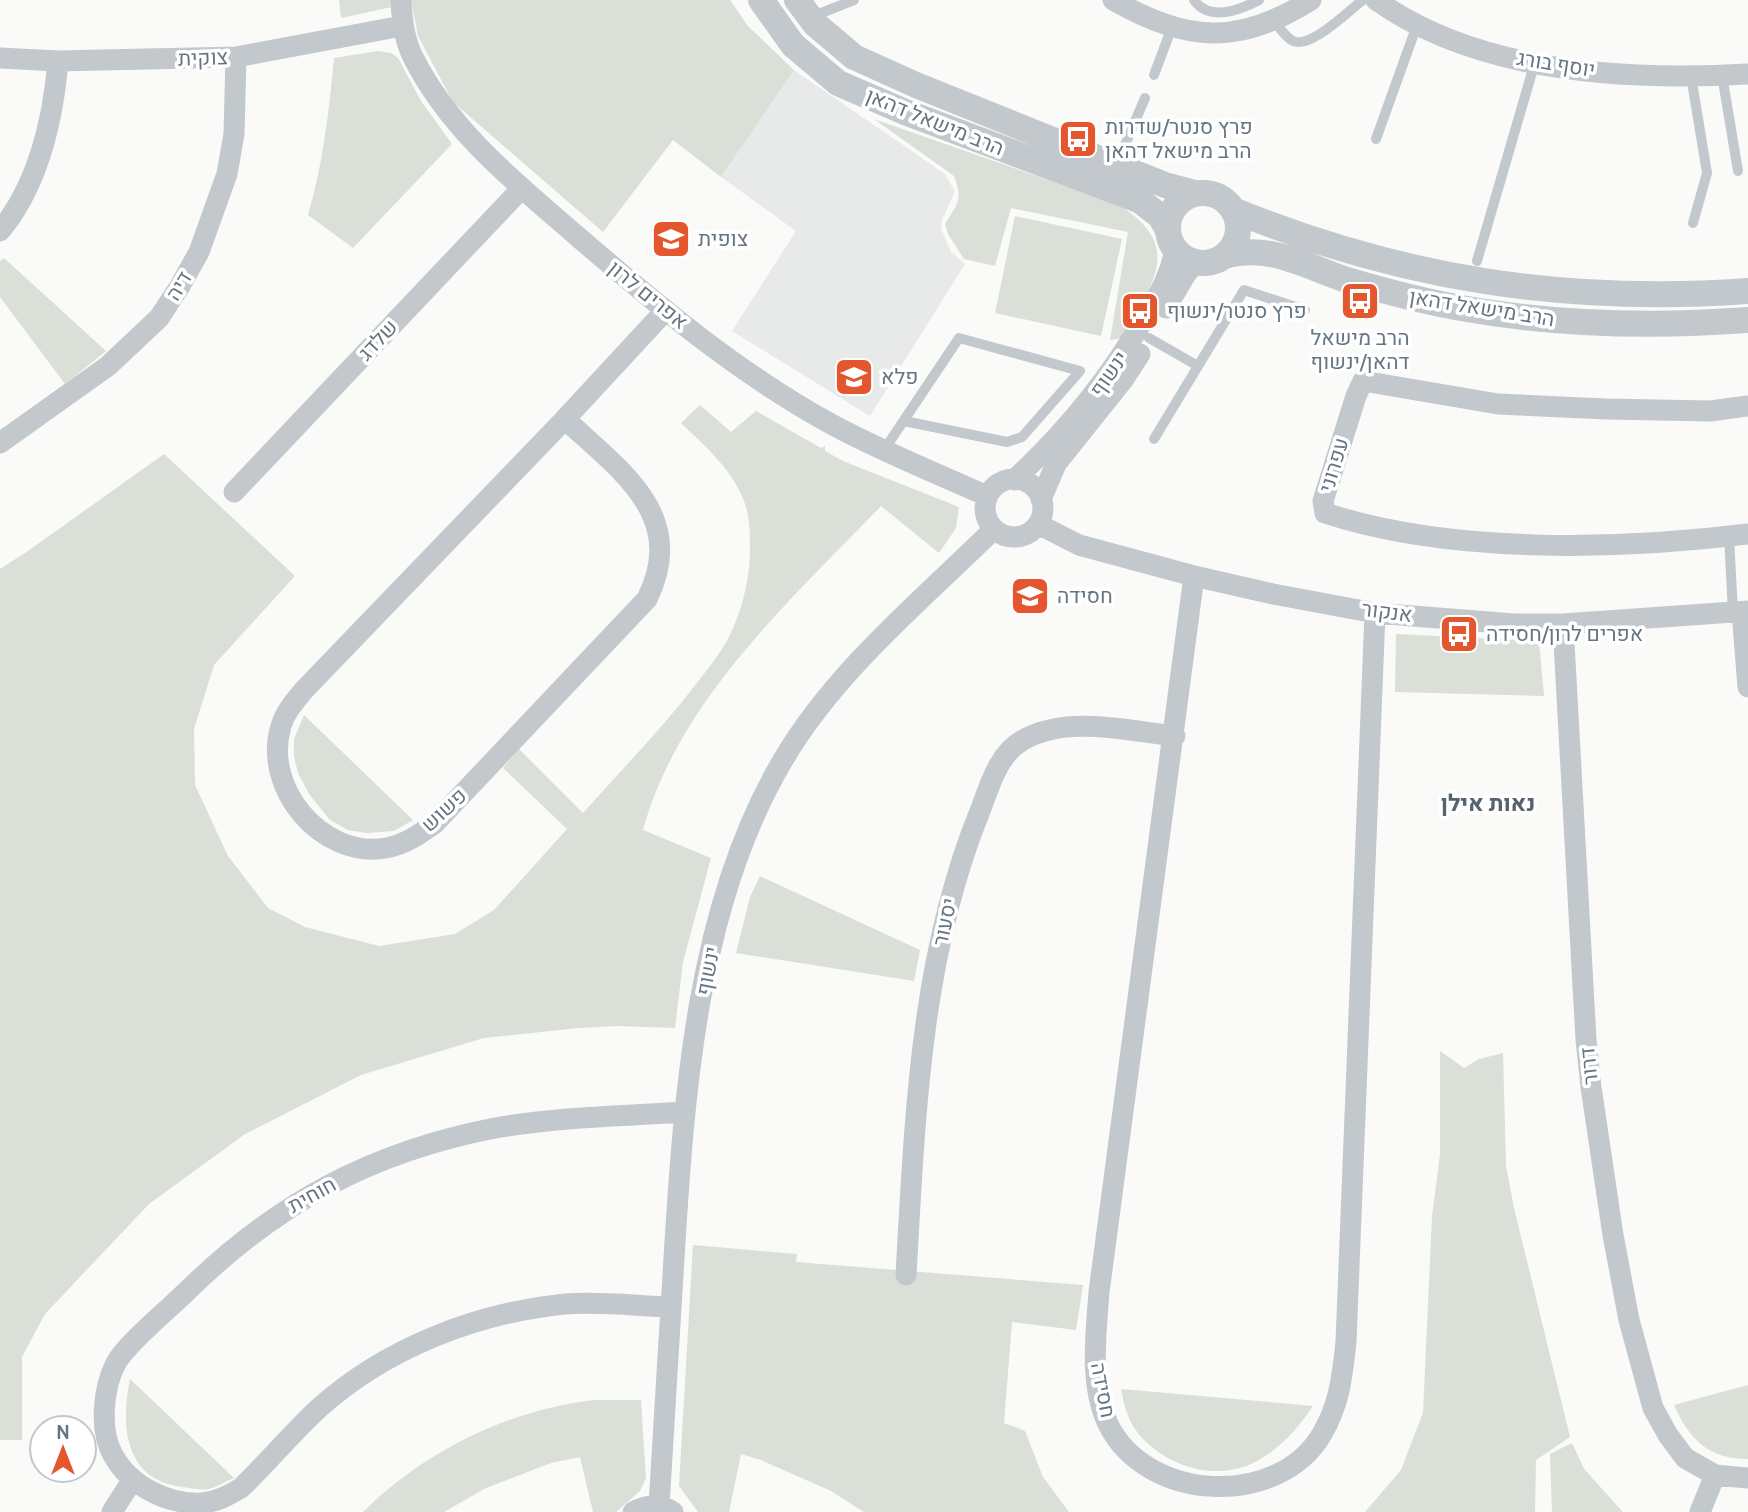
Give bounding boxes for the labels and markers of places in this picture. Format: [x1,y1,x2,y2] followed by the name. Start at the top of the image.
[1105,114,1253,163] place label: פרץ סנטר/שדרות הרב מישאל דהאן
[1057,118,1099,160] bus stop icon: פרץ סנטר/שדרות הרב מישאל דהאן
[650,218,692,260] school or university icon: צופית
[698,226,748,251] place label: צופית
[1339,280,1381,322] bus stop icon: הרב מישאל דהאן/ינשוף
[1119,290,1161,332] bus stop icon: פרץ סנטר/ינשוף
[1167,298,1307,323] place label: פרץ סנטר/ינשוף
[1310,325,1410,374] place label: הרב מישאל דהאן/ינשוף
[833,356,875,398] school or university icon: פלא
[881,364,918,389] place label: פלא
[1009,575,1051,617] school or university icon: חסידה
[1057,583,1113,608] place label: חסידה
[1438,613,1480,655] bus stop icon: אפרים לרון/חסידה
[1486,621,1643,646] place label: אפרים לרון/חסידה

